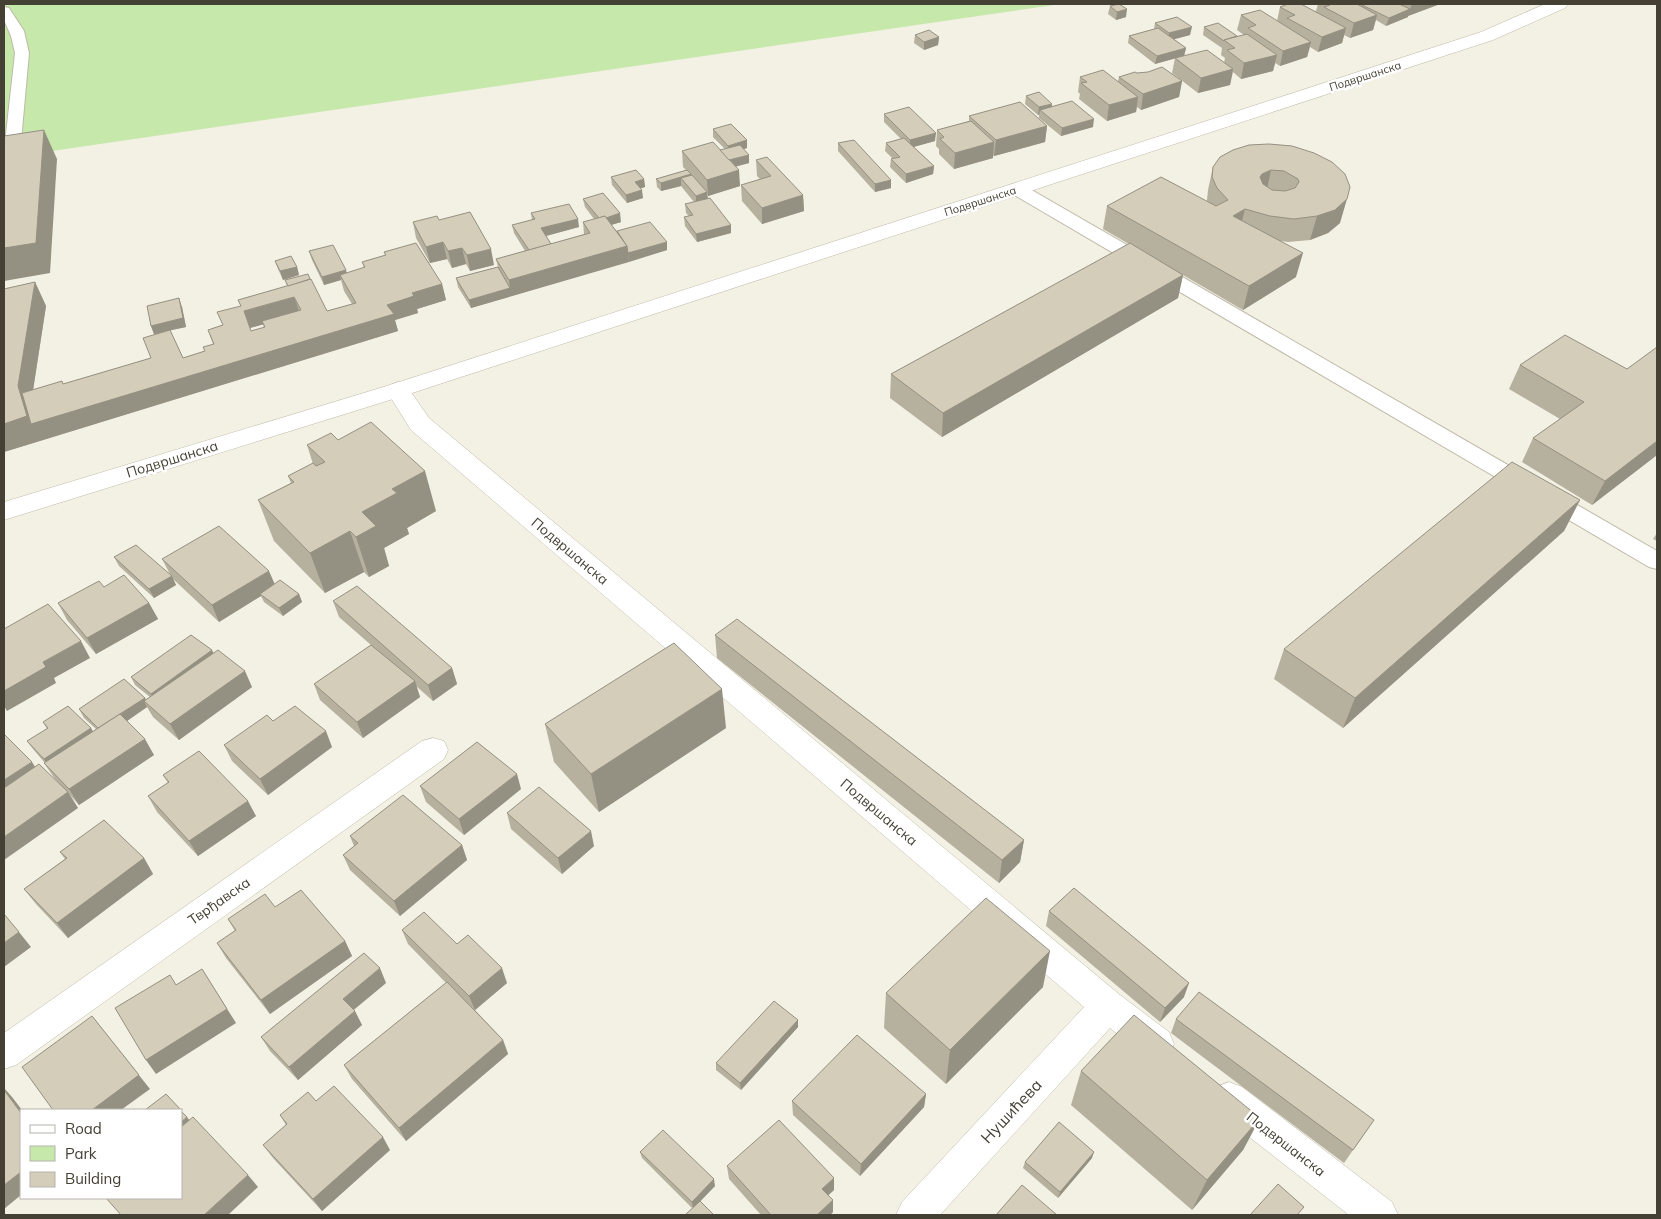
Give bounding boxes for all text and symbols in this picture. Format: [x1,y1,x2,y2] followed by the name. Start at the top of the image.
[1327,58,1403,94] street label: Подвршанска
[942,183,1018,219] street label: Подвршанска
[124,436,220,482] street label: Подвршанска
[528,514,612,588] street label: Подвршанска
[837,775,921,849] street label: Подвршанска
[185,873,253,929] street label: Тврђавска
[976,1075,1046,1147] street label: Нушићева
[1243,1108,1329,1180] street label: Подвршанска
[20,1109,182,1199] legend
[65,1119,102,1138] text: Road
[65,1144,97,1163] text: Park
[65,1169,121,1188] text: Building

